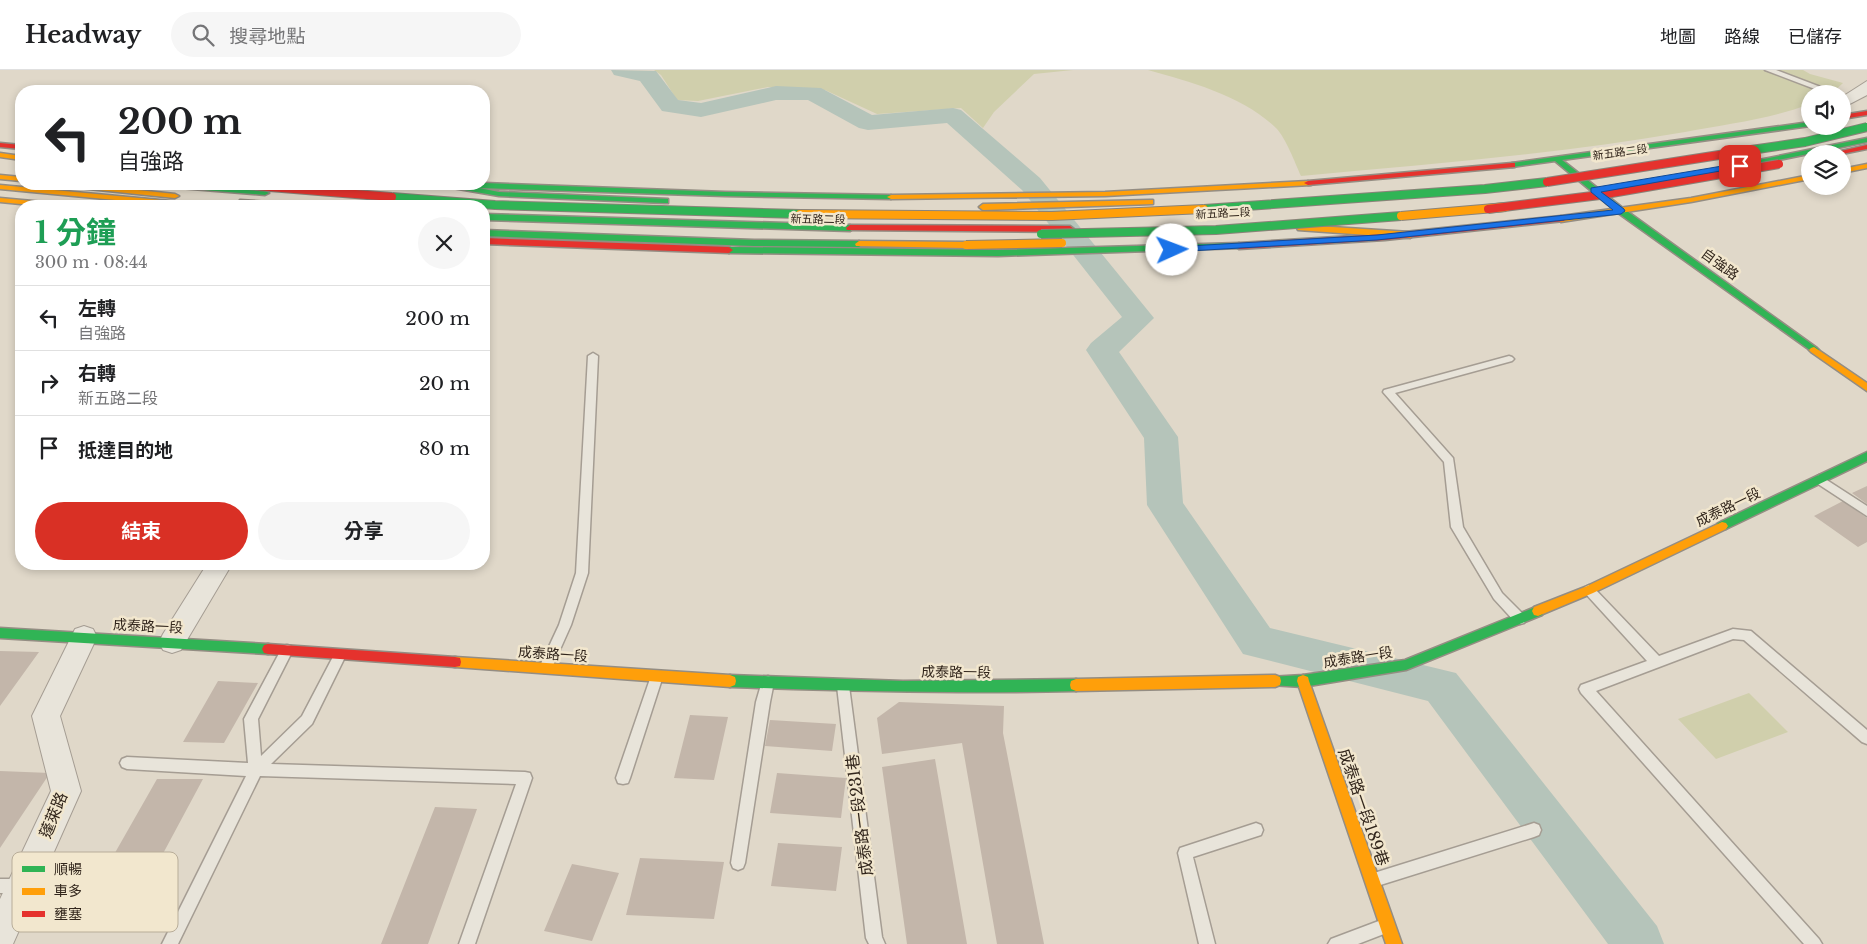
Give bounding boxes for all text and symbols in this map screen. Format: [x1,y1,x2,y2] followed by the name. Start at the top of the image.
[171,12,521,57] search box
[25,20,141,49] text: Headway
[189,21,217,49] icon: search
[229,25,305,48] text: 搜尋地點
[1660,26,1696,48] text: 地圖
[1724,26,1760,48] text: 路線
[1788,26,1842,48] text: 已儲存
[1801,85,1851,195] map controls
[1801,85,1851,135] button: sound
[118,100,242,143] text: 200 m
[35,105,100,170] icon: left
[1592,141,1648,163] street label: 新五路二段
[1719,145,1761,187] pin
[1801,145,1851,195] button: layers
[118,148,184,175] text: 自強路
[1726,152,1754,180] icon: arrive
[1195,205,1251,221] street label: 新五路二段
[790,212,846,226] street label: 新五路二段
[35,214,116,251] text: 1 分鐘
[418,217,470,269] button: close
[1145,223,1197,275] position arrow
[1698,244,1742,284] street label: 自強路
[35,252,148,272] text: 300 m · 08:44
[78,297,116,320] text: 左轉
[35,304,63,332] icon: left
[405,307,470,330] text: 200 m
[78,323,126,343] text: 自強路
[78,362,116,385] text: 右轉
[35,369,63,397] icon: right
[419,372,470,395] text: 20 m
[78,388,158,408] text: 新五路二段
[35,434,63,462] icon: arrive
[419,437,470,460] text: 80 m
[78,439,173,462] text: 抵達目的地
[1693,484,1763,530] street label: 成泰路一段
[35,502,248,560] button: 結束
[258,502,470,560] button: 分享
[113,615,183,637] street label: 成泰路一段
[517,643,589,665] street label: 成泰路一段
[1322,643,1394,671] street label: 成泰路一段
[921,662,991,682] street label: 成泰路一段
[1335,746,1393,868] street label: 成泰路一段189巷
[842,753,876,877] street label: 成泰路一段231巷
[35,789,71,841] street label: 蓬萊路
[12,852,178,932] legend
[54,860,82,878] text: 順暢
[54,882,82,900] text: 車多
[54,905,82,923] text: 壅塞

